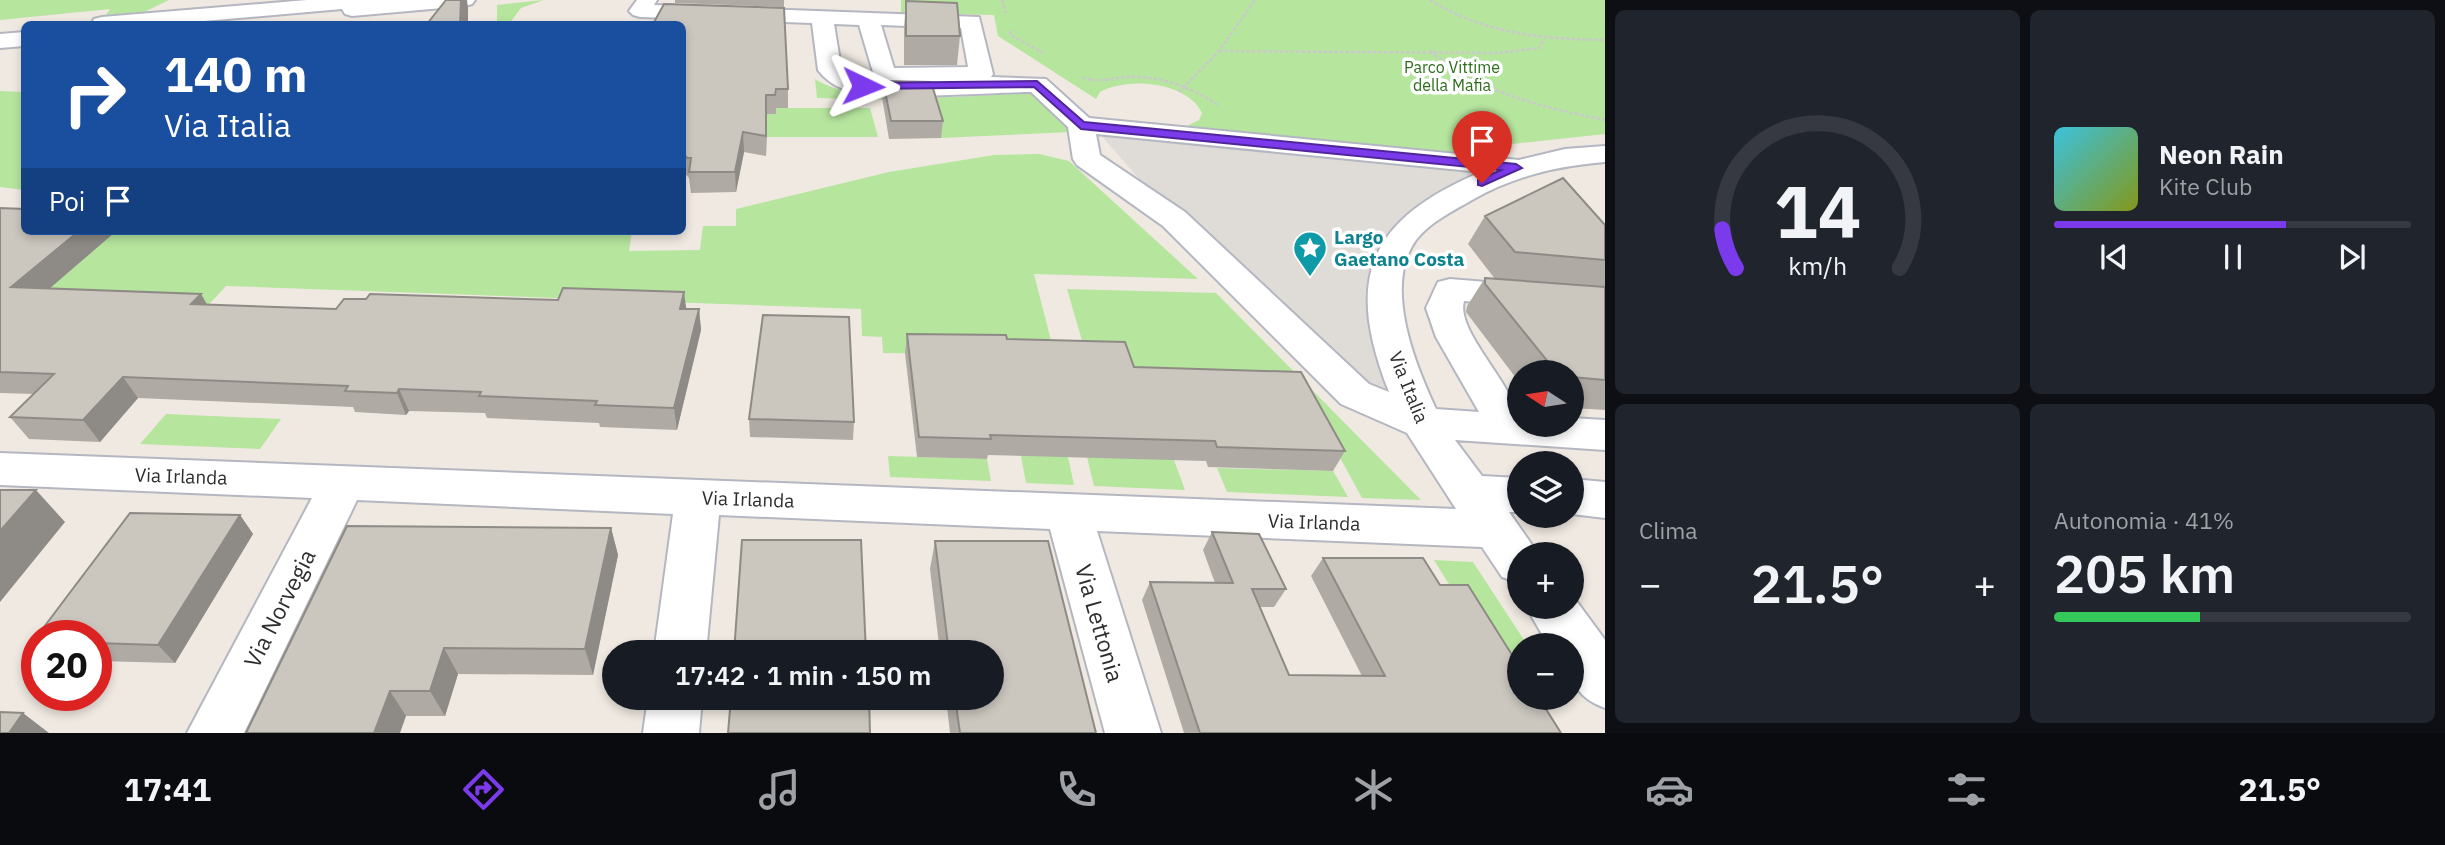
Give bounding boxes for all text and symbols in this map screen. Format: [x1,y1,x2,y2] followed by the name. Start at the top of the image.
[164,42,308,105] text: 140 m
[49,49,140,140] icon: right
[826,49,900,123] position arrow
[1404,57,1500,95] park label: Parco Vittime della Mafia
[164,104,291,146] text: Via Italia
[1452,111,1512,183] pin
[1463,122,1501,160] icon: arrive
[2159,137,2284,171] text: Neon Rain
[1774,163,1861,258] text: 14
[2159,171,2252,201] text: Kite Club
[99,182,137,220] icon: arrive
[49,184,85,218] text: Poi
[1334,225,1465,271] place label: Largo Gaetano Costa
[1291,229,1329,278] place icon: Largo Gaetano Costa
[2095,238,2133,276] icon: previous
[2214,238,2252,276] icon: pause
[2333,238,2371,276] icon: next
[1788,249,1847,282] text: km/h
[1384,348,1434,426] street label: Via Italia
[1507,360,1584,438] north arrow
[1507,360,1584,710] map controls
[1507,451,1584,528] button: layers
[134,462,228,490] street label: Via Irlanda
[701,485,795,513] street label: Via Irlanda
[2054,505,2234,535] text: Autonomia · 41%
[1267,508,1361,536] street label: Via Irlanda
[1639,515,1698,545] text: Clima
[2054,540,2235,607] text: 205 km
[1507,542,1584,619] button: +
[236,544,322,672] street label: Via Norvegia
[1751,550,1884,617] text: 21.5°
[1639,559,1662,608] text: −
[1973,559,1996,608] text: +
[1069,561,1131,685] street label: Via Lettonia
[21,620,112,711] speed limit sign: 20
[1507,633,1584,710] button: −
[675,658,931,692] text: 17:42 · 1 min · 150 m
[459,765,508,814] icon: directions
[755,765,804,814] icon: music
[1052,765,1101,814] icon: phone
[1349,765,1398,814] icon: climate
[1645,765,1694,814] icon: car
[1942,765,1991,814] icon: filters
[124,768,211,810] text: 17:41
[2239,768,2321,810] text: 21.5°

